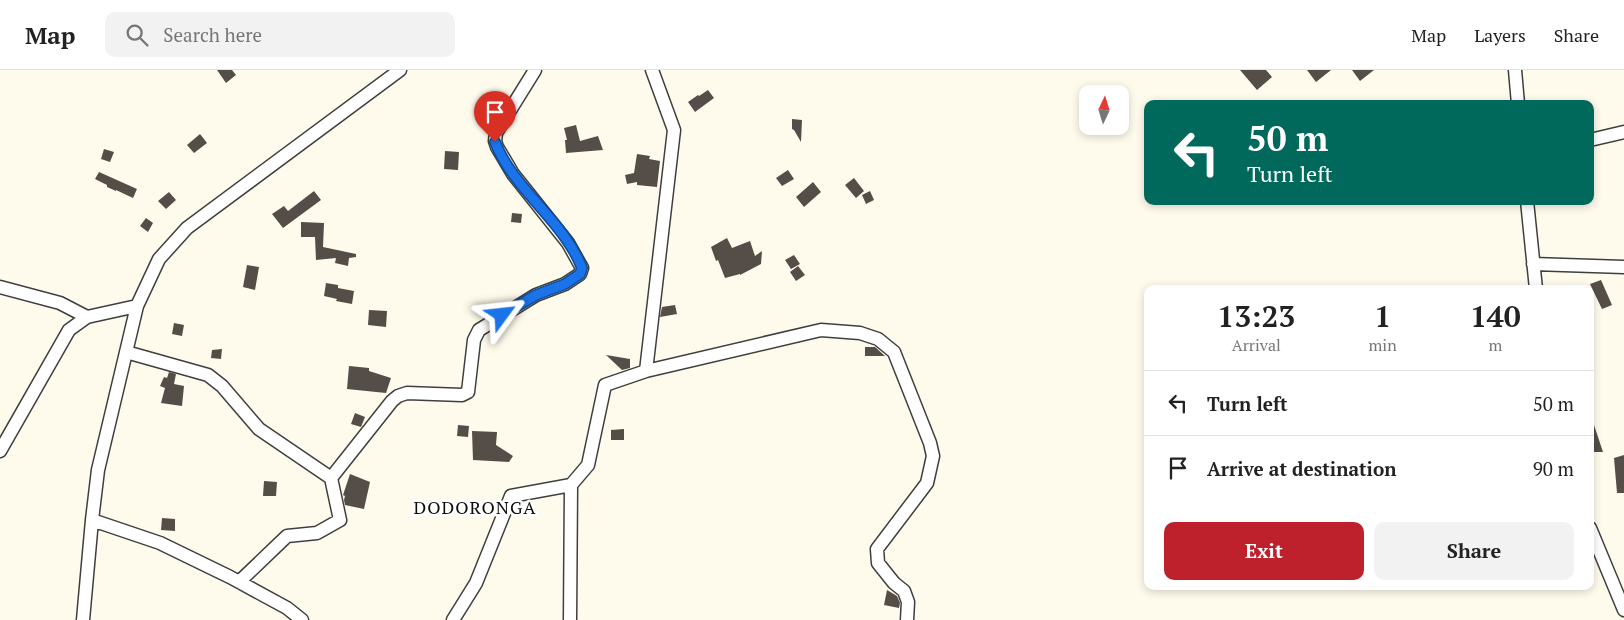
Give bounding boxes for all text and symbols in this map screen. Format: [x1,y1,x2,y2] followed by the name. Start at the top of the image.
[105,12,455,57] search box
[25,19,75,51] text: Map
[123,21,151,49] icon: search
[163,22,262,47] text: Search here
[1411,23,1446,47] text: Map
[1474,23,1526,47] text: Layers
[1554,23,1599,47] text: Share
[1079,85,1129,135] north arrow
[1079,85,1129,135] map controls
[474,91,516,142] pin
[481,98,509,126] icon: arrive
[1247,115,1328,161] text: 50 m
[1164,120,1229,185] icon: left
[1247,159,1333,188] text: Turn left
[475,288,527,340] position arrow
[1217,296,1295,336] text: 13:23
[1374,296,1391,336] text: 1
[1470,296,1521,336] text: 140
[1232,334,1281,356] text: Arrival
[1369,334,1397,356] text: min
[1488,334,1502,356] text: m
[1164,389,1192,417] icon: left
[1207,391,1288,416] text: Turn left
[1533,391,1574,416] text: 50 m
[1164,454,1192,482] icon: arrive
[1207,456,1396,481] text: Arrive at destination
[1533,456,1574,481] text: 90 m
[413,495,537,519] district label: DODORONGA
[1164,522,1364,580] button: Exit
[1374,522,1574,580] button: Share

